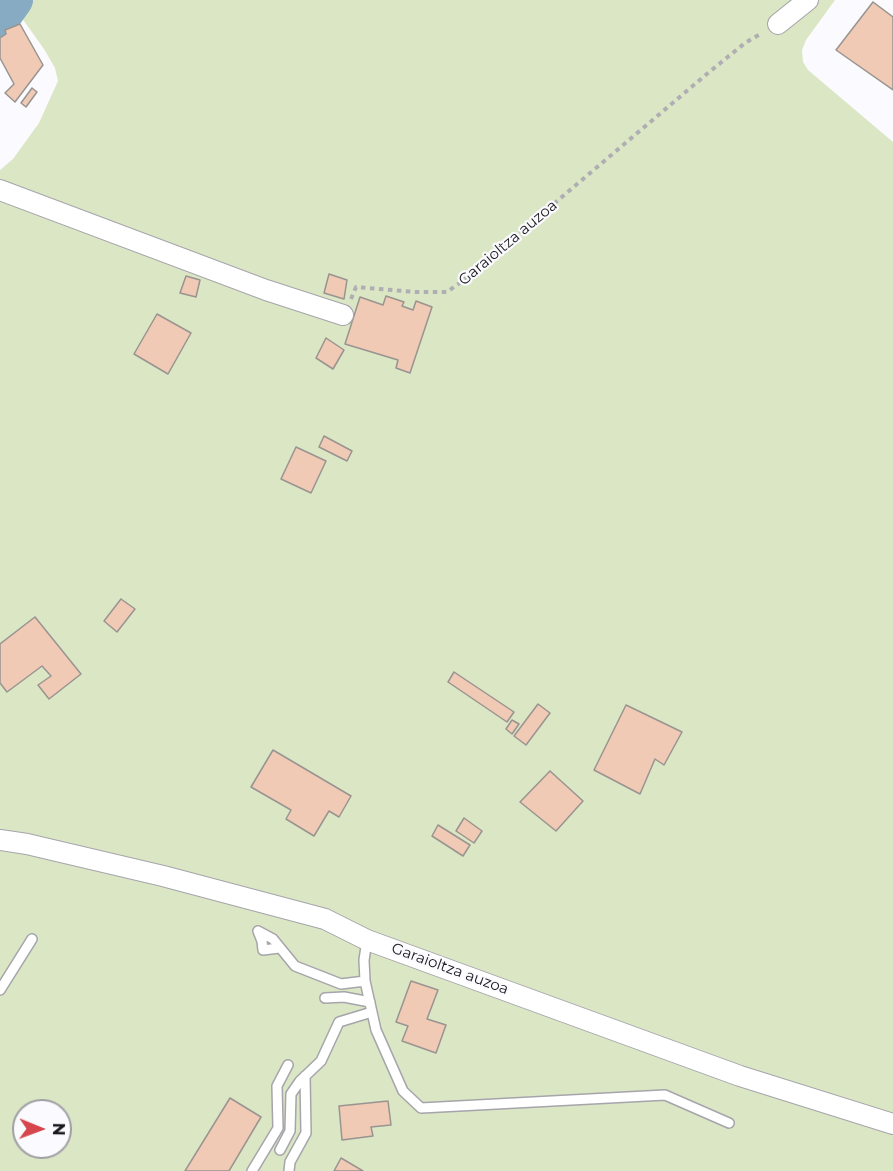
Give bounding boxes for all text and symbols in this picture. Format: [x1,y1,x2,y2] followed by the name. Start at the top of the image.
[455,196,561,290] street label: Garaioltza auzoa
[389,939,511,999] street label: Garaioltza auzoa
[12,1099,72,1159] north arrow
[49,1123,68,1136] text: N

